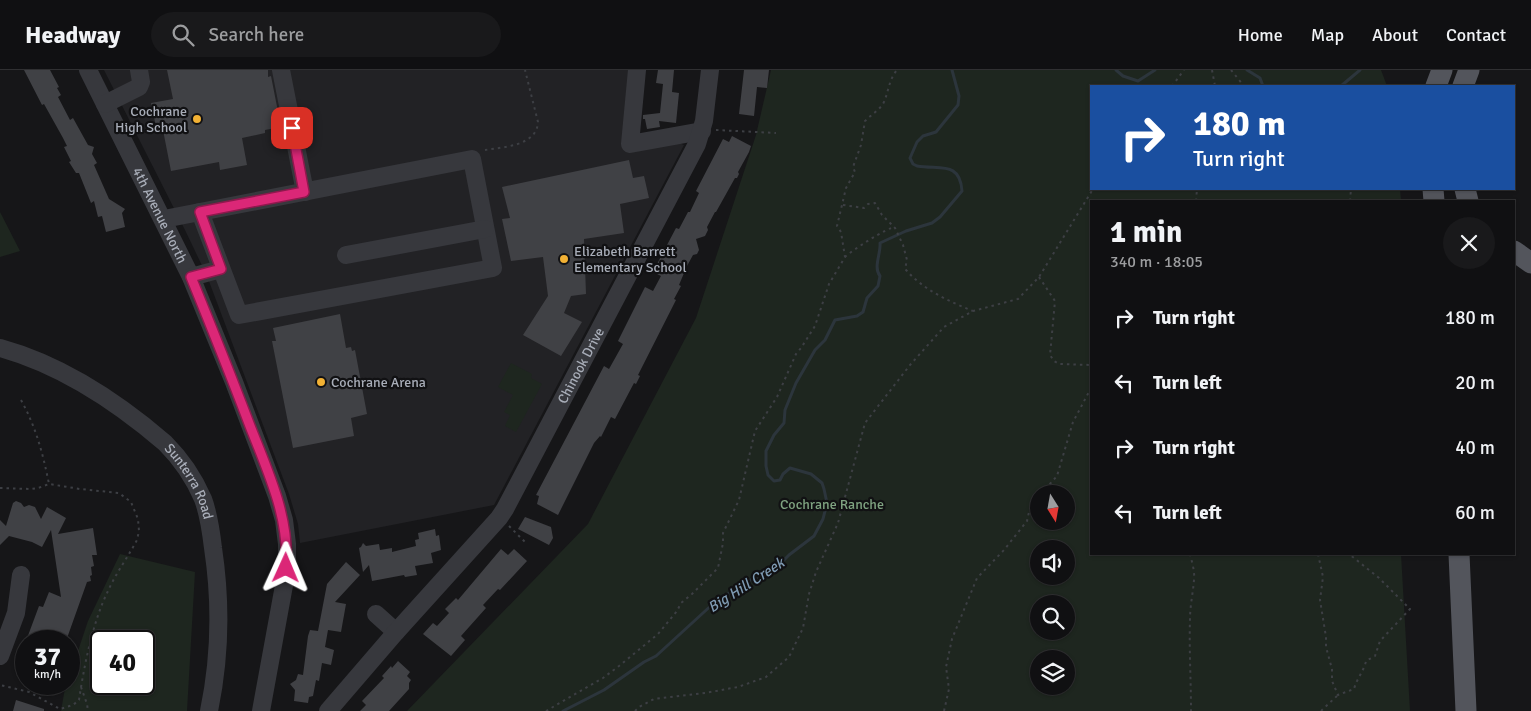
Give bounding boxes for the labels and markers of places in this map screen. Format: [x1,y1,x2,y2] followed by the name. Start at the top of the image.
[115,103,187,136] place label: Cochrane High School
[271,107,313,149] pin
[191,113,203,125] marker: Cochrane High School
[574,243,687,276] place label: Elizabeth Barrett Elementary School
[558,253,570,265] marker: Elizabeth Barrett Elementary School
[331,374,426,391] place label: Cochrane Arena
[315,376,327,388] marker: Cochrane Arena

